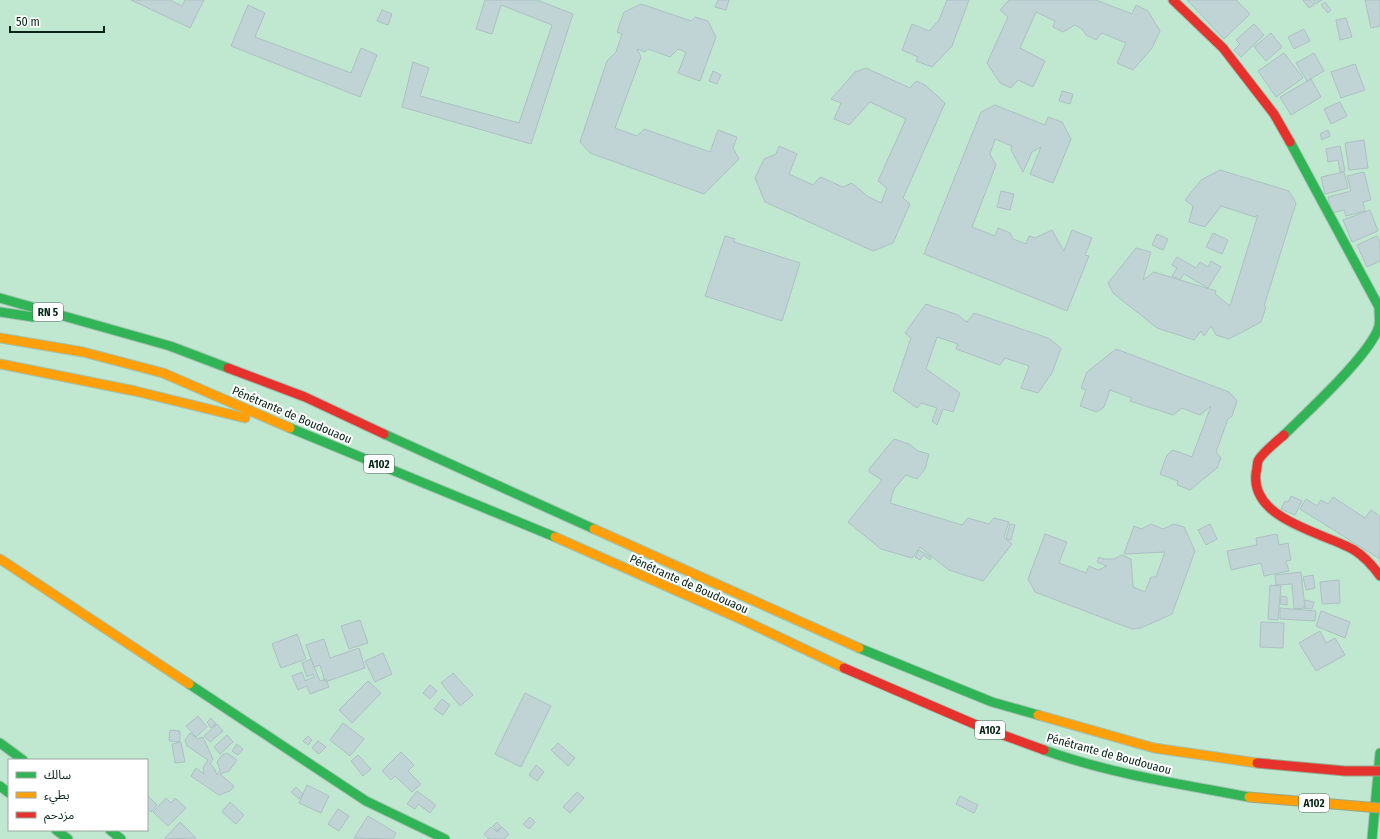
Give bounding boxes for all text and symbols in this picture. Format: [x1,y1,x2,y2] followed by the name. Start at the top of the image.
[10,8,104,34] scale bar
[16,15,40,29] text: 50 m
[33,303,63,321] road number: RN 5
[230,383,354,447] street label: Pénétrante de Boudouaou
[364,455,394,473] road number: A102
[628,552,750,616] street label: Pénétrante de Boudouaou
[975,721,1005,739] road number: A102
[1045,731,1173,777] street label: Pénétrante de Boudouaou
[8,759,148,831] legend
[44,768,71,782] text: سالك
[44,788,70,805] text: بطيء
[1299,794,1329,812] road number: A102
[44,808,74,824] text: مزدحم

